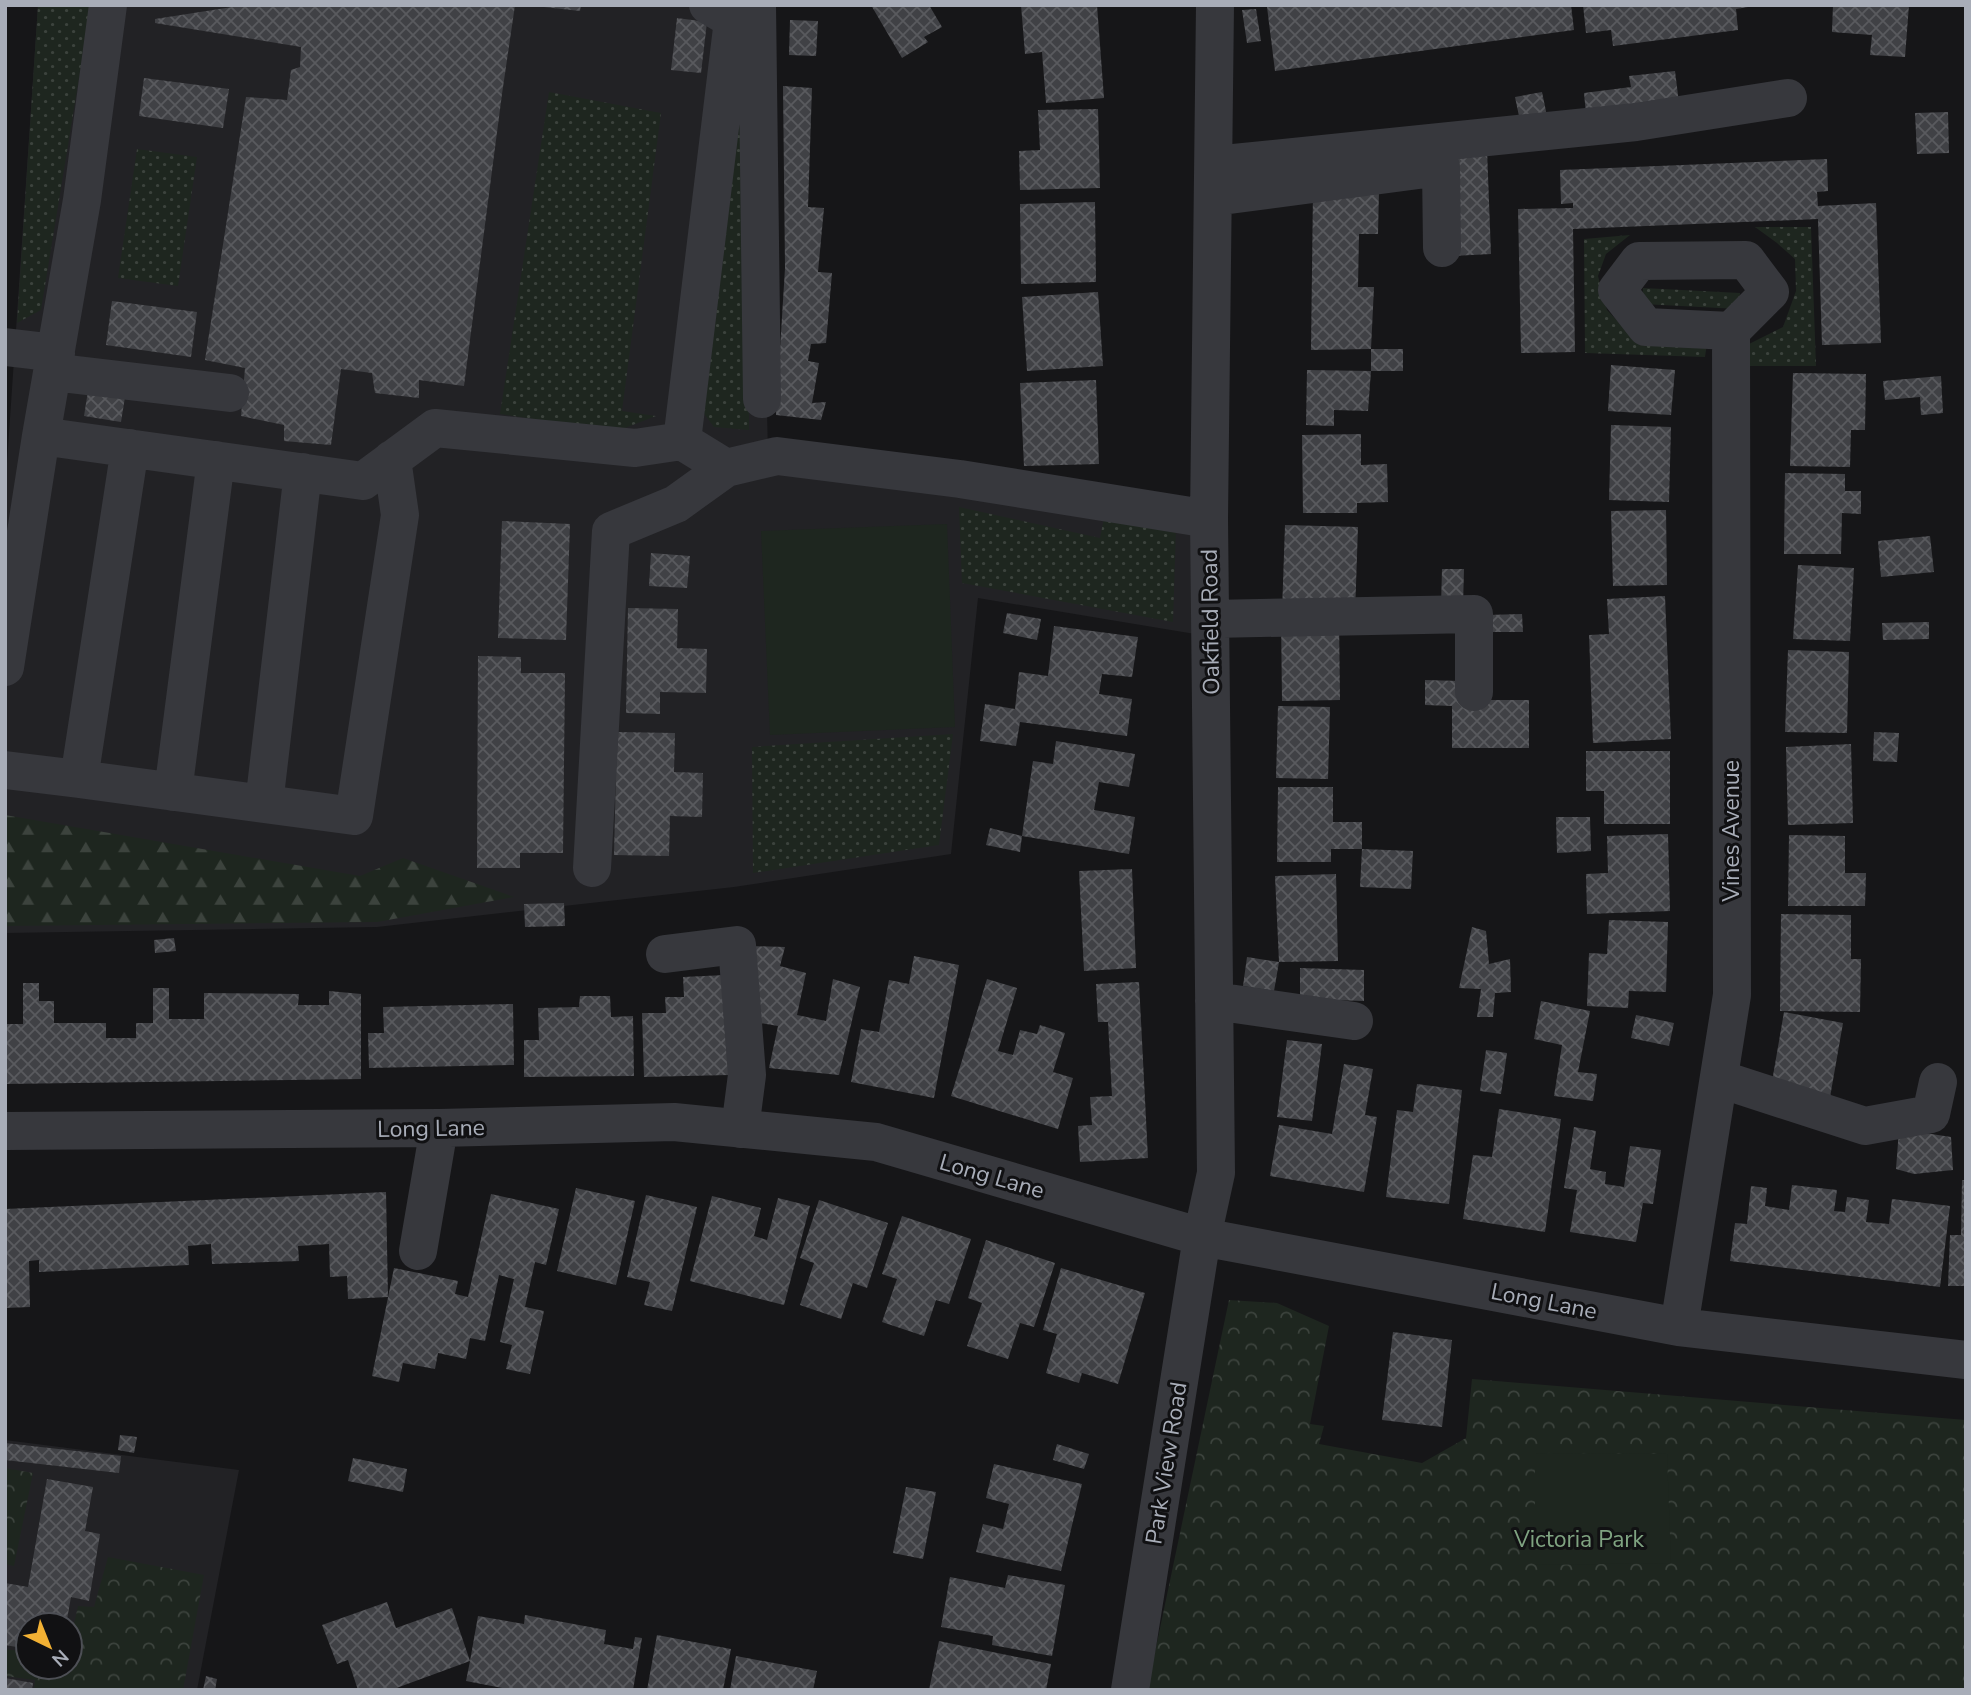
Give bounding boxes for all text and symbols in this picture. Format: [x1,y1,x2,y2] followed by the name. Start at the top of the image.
[1194,549,1227,695] street label: Oakfield Road
[1716,760,1747,903] street label: Vines Avenue
[377,1112,485,1145] street label: Long Lane
[936,1147,1048,1206] street label: Long Lane
[1488,1276,1600,1327] street label: Long Lane
[1138,1380,1195,1546] street label: Park View Road
[1513,1524,1645,1555] park label: Victoria Park
[14,1611,84,1681] north arrow
[46,1643,74,1672] text: N

